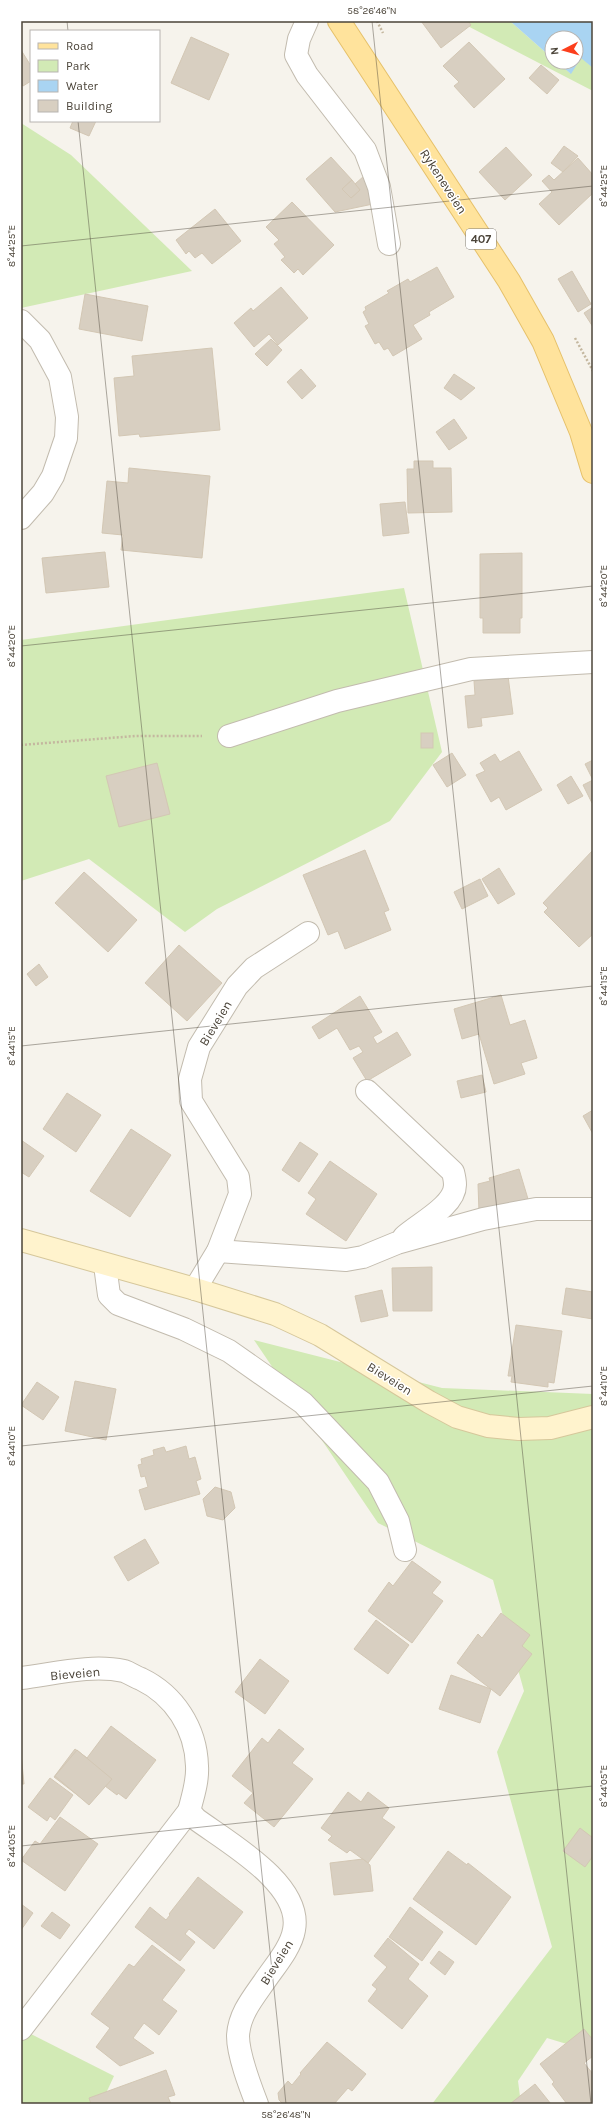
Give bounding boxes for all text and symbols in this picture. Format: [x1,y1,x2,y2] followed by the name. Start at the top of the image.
[347,5,397,17] text: 58°26'46"N
[30,30,160,122] legend
[544,30,584,70] north arrow
[66,39,94,53] text: Road
[548,46,561,56] text: N
[66,59,91,73] text: Park
[66,79,99,93] text: Water
[66,99,113,113] text: Building
[417,146,470,216] street label: Rykeneveien
[598,165,610,207] text: 8°44'25"E
[6,225,18,267] text: 8°44'25"E
[466,229,496,249] road number: 407
[598,565,610,607] text: 8°44'20"E
[6,625,18,667] text: 8°44'20"E
[598,966,610,1006] text: 8°44'15"E
[196,998,235,1049] street label: Bieveien
[6,1026,18,1066] text: 8°44'15"E
[364,1359,415,1398] street label: Bieveien
[598,1366,610,1406] text: 8°44'10"E
[6,1426,18,1466] text: 8°44'10"E
[49,1664,101,1683] street label: Bieveien
[598,1765,610,1807] text: 8°44'05"E
[6,1825,18,1867] text: 8°44'05"E
[257,1937,296,1988] street label: Bieveien
[261,2109,311,2121] text: 58°26'48"N

